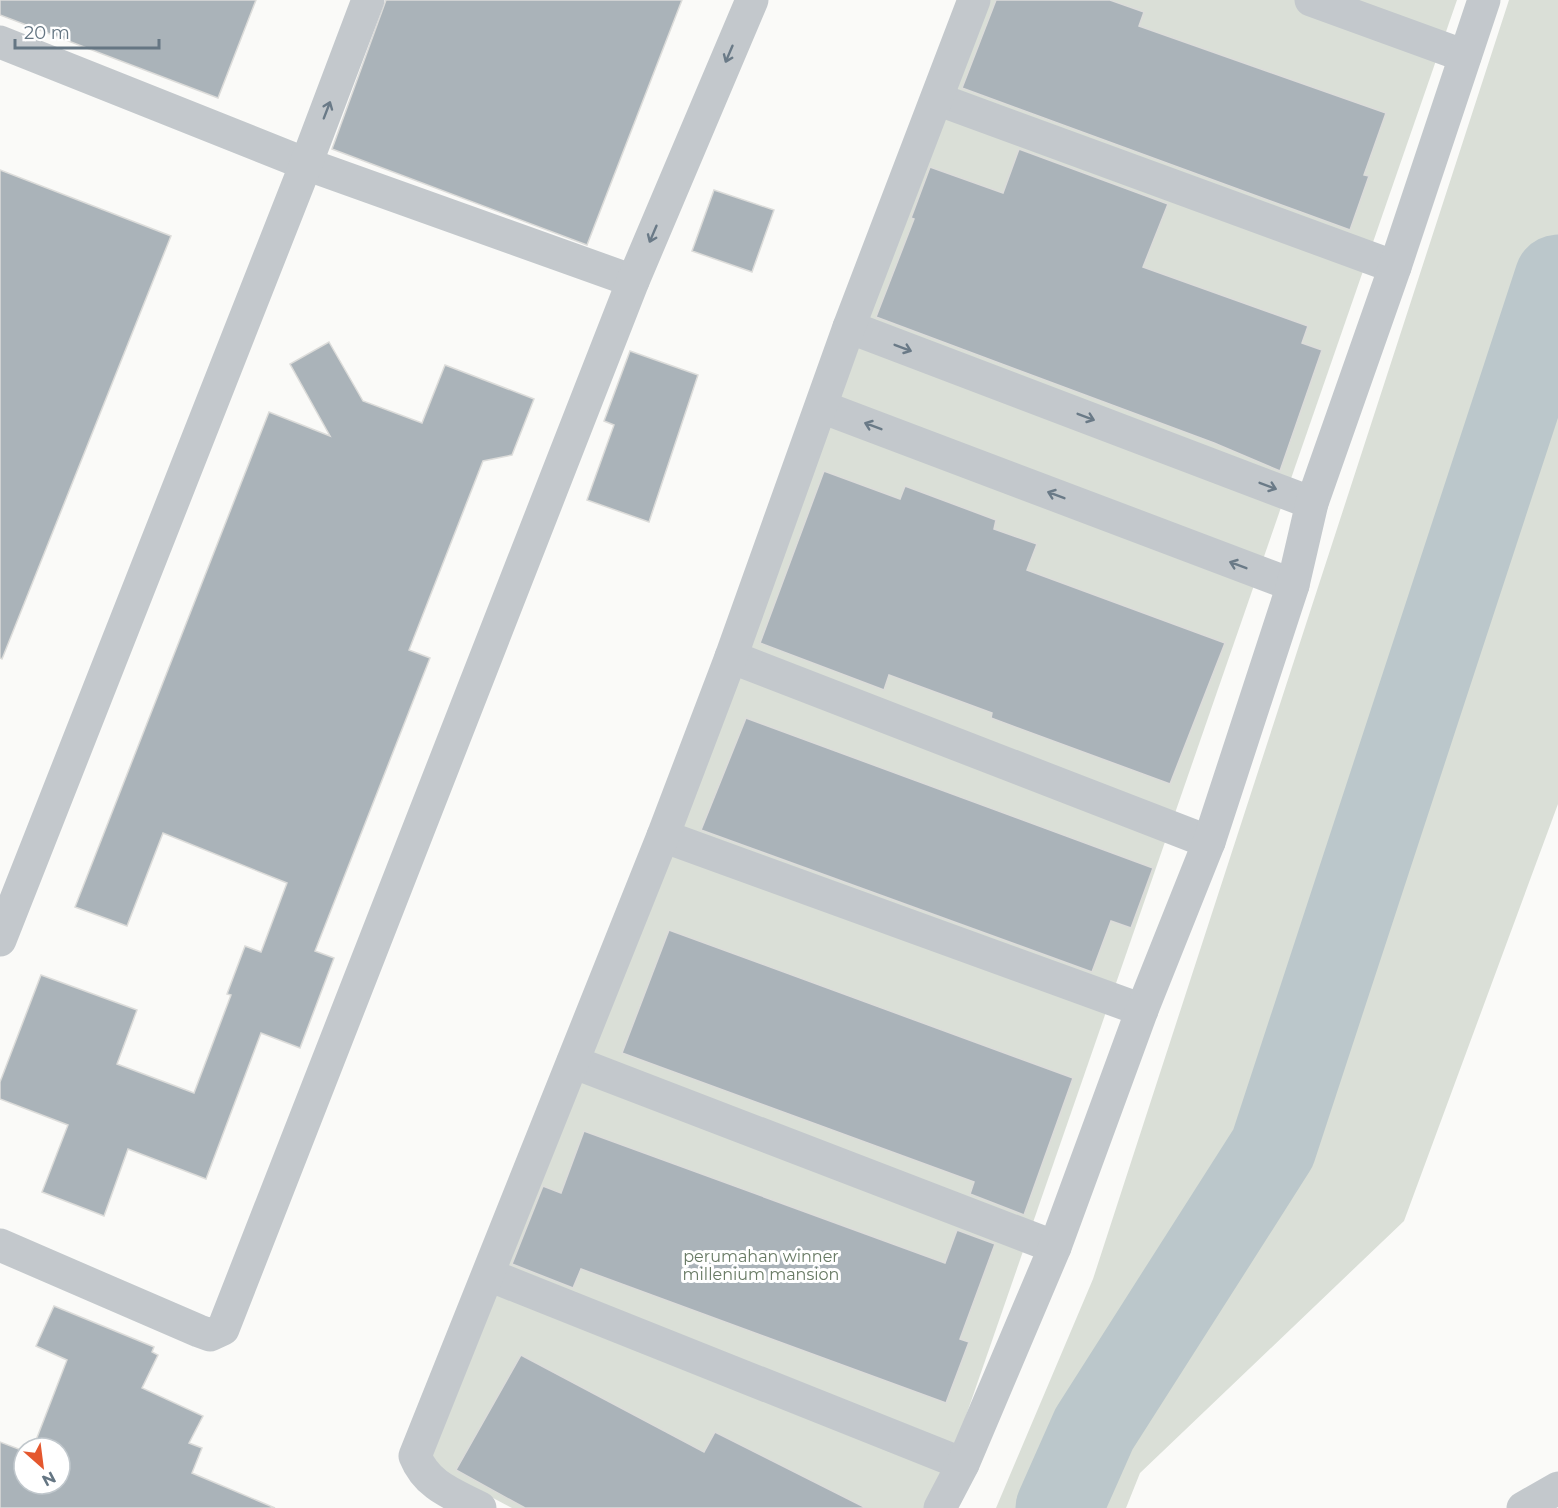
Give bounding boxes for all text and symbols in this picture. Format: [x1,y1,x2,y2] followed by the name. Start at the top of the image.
[15,12,159,50] scale bar
[24,22,70,44] text: 20 m
[723,44,734,63] one-way arrow
[322,101,333,119] one-way arrow
[647,224,658,242] one-way arrow
[893,343,912,354] one-way arrow
[1076,412,1094,423] one-way arrow
[864,420,883,431] one-way arrow
[1258,481,1277,492] one-way arrow
[1047,489,1065,500] one-way arrow
[1229,558,1248,569] one-way arrow
[683,1247,839,1284] park label: perumahan winner millenium mansion
[12,1436,72,1496] north arrow
[39,1467,59,1490] text: N

